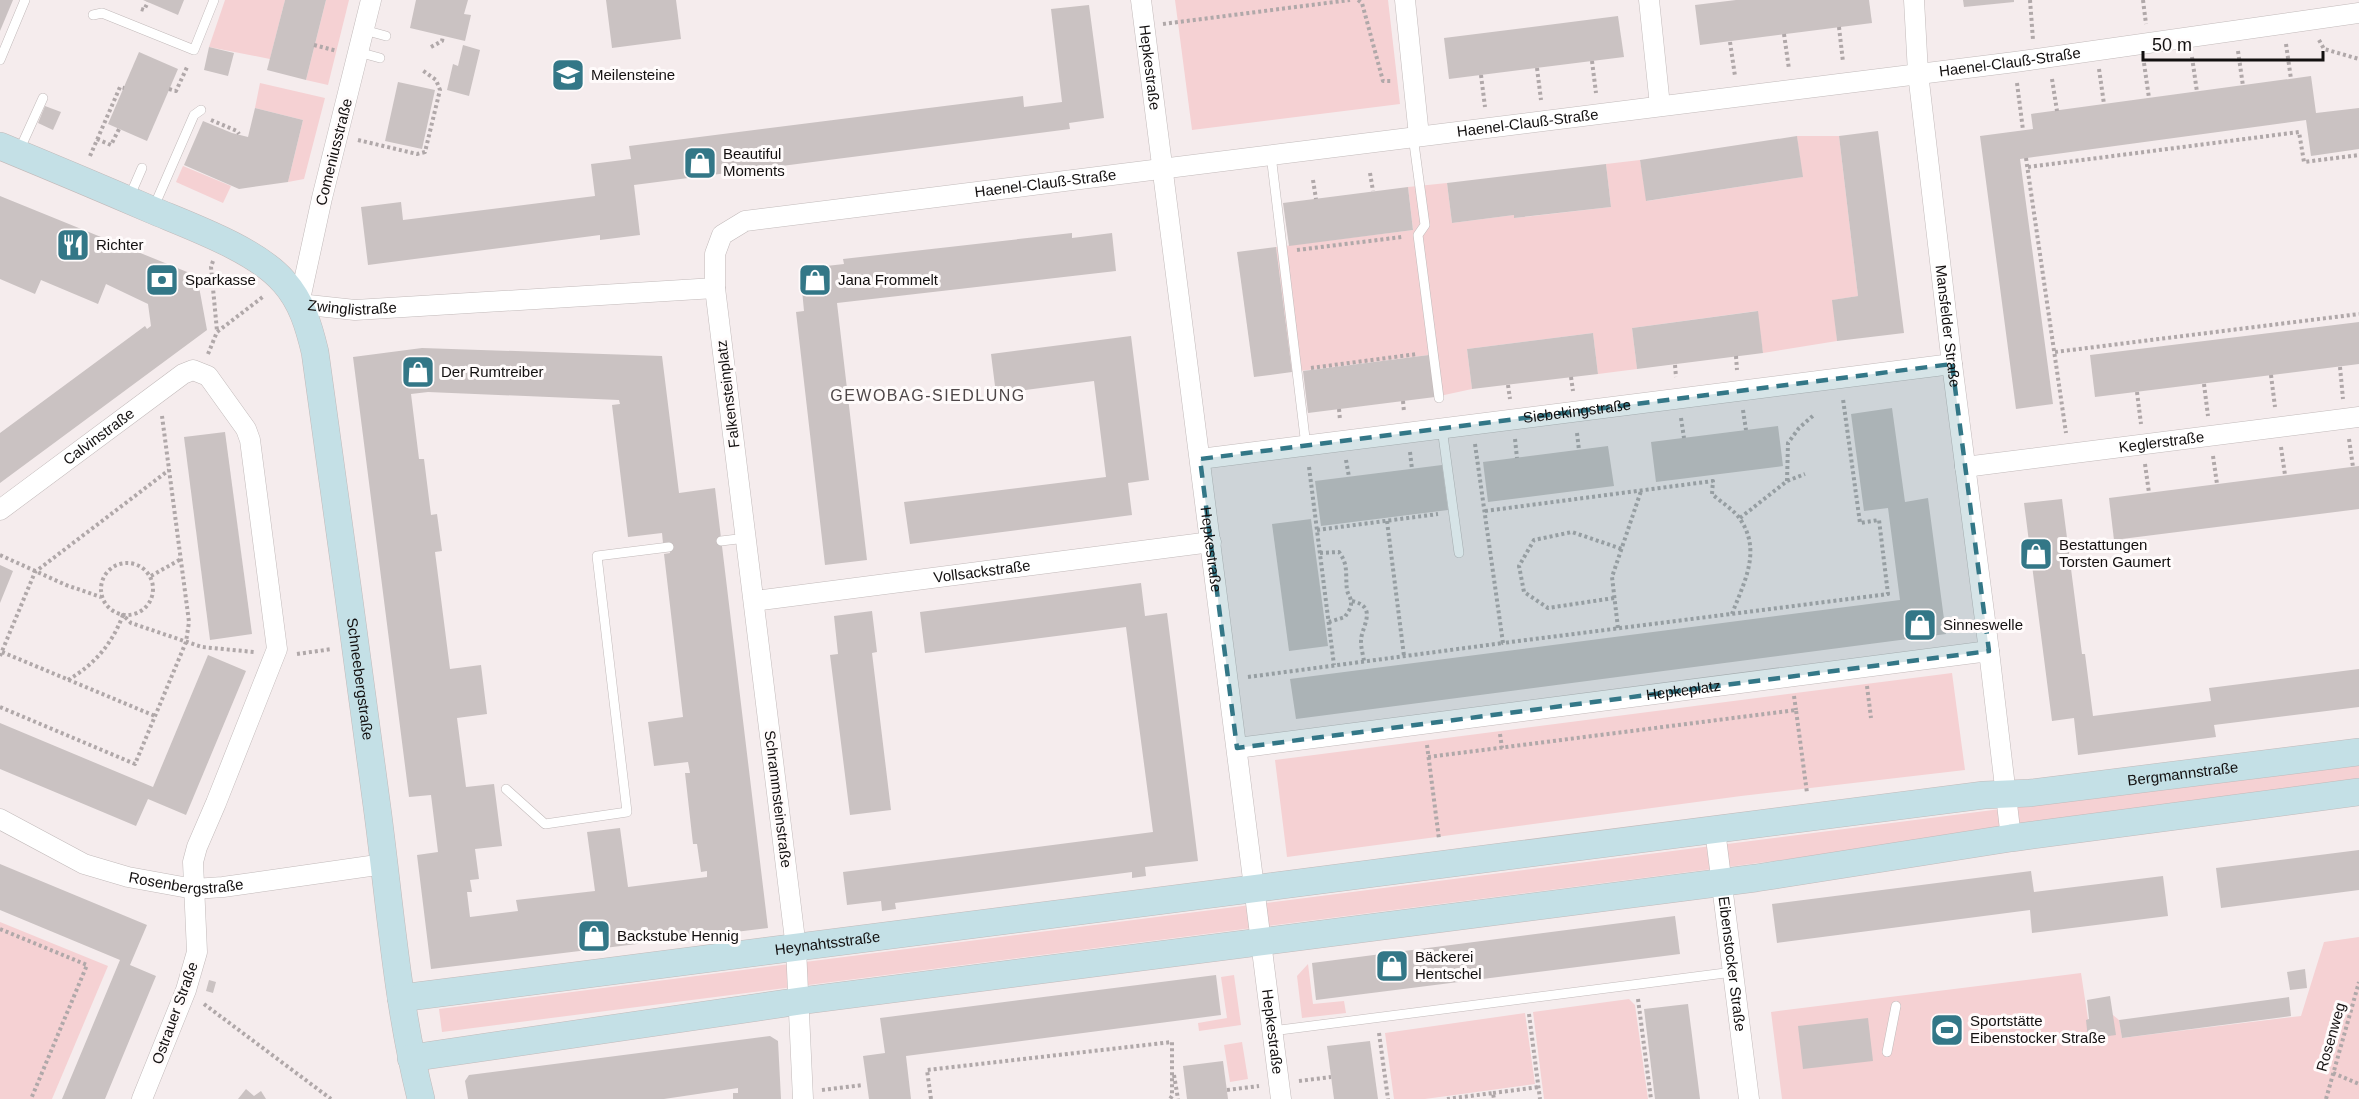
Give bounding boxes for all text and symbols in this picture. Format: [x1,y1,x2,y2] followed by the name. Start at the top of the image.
[1136,24,1164,111] street label: Hepkestraße
[2143,24,2323,62] scale bar
[2152,35,2192,55] text: 50 m
[1938,44,2082,79] street label: Haenel-Clauß-Straße
[550,57,586,93] school or university icon: Meilensteine
[591,66,675,83] place label: Meilensteine
[312,96,355,207] street label: Comeniusstraße
[1456,105,1599,140] street label: Haenel-Clauß-Straße
[682,145,718,181] shop icon: Beautiful Moments
[723,145,785,179] place label: Beautiful Moments
[973,166,1117,200] street label: Haenel-Clauß-Straße
[55,227,91,263] restaurant icon: Richter
[96,236,144,253] place label: Richter
[144,262,180,298] bank icon: Sparkasse
[797,262,833,298] shop icon: Jana Frommelt
[1932,264,1964,388] street label: Mansfelder Straße
[185,271,256,288] place label: Sparkasse
[838,271,939,288] place label: Jana Frommelt
[307,296,397,318] street label: Zwinglistraße
[712,339,743,449] street label: Falkensteinplatz
[400,354,436,390] shop icon: Der Rumtreiber
[441,363,544,380] place label: Der Rumtreiber
[830,387,1026,404] district label: GEWOBAG-SIEDLUNG
[1522,396,1632,426] street label: Siebekingstraße
[60,404,137,468] street label: Calvinstraße
[2118,428,2205,455] street label: Keglerstraße
[1198,506,1225,593] street label: Hepkestraße
[2018,536,2054,572] shop icon: Bestattungen Torsten Gaumert
[2059,536,2172,570] place label: Bestattungen Torsten Gaumert
[933,556,1032,586] street label: Vollsackstraße
[1902,607,1938,643] shop icon: Sinneswelle
[1943,616,2023,633] place label: Sinneswelle
[344,617,377,741] street label: Schneebergstraße
[1645,677,1722,703] street label: Hepkeplatz
[762,729,795,869] street label: Schrammsteinstraße
[2126,758,2239,789] street label: Bergmannstraße
[127,868,245,897] street label: Rosenbergstraße
[1715,895,1749,1032] street label: Eibenstocker Straße
[576,918,612,954] shop icon: Backstube Hennig
[617,927,739,944] place label: Backstube Hennig
[774,928,881,958] street label: Heynahtsstraße
[1374,948,1410,984] shop icon: Bäckerei Hentschel
[1415,948,1482,982] place label: Bäckerei Hentschel
[148,959,201,1066] street label: Ostrauer Straße
[1259,988,1287,1075] street label: Hepkestraße
[2313,1000,2348,1073] street label: Rosenweg
[1929,1012,1965,1048] sports icon: Sportstätte Eibenstocker Straße
[1970,1012,2106,1046] place label: Sportstätte Eibenstocker Straße

